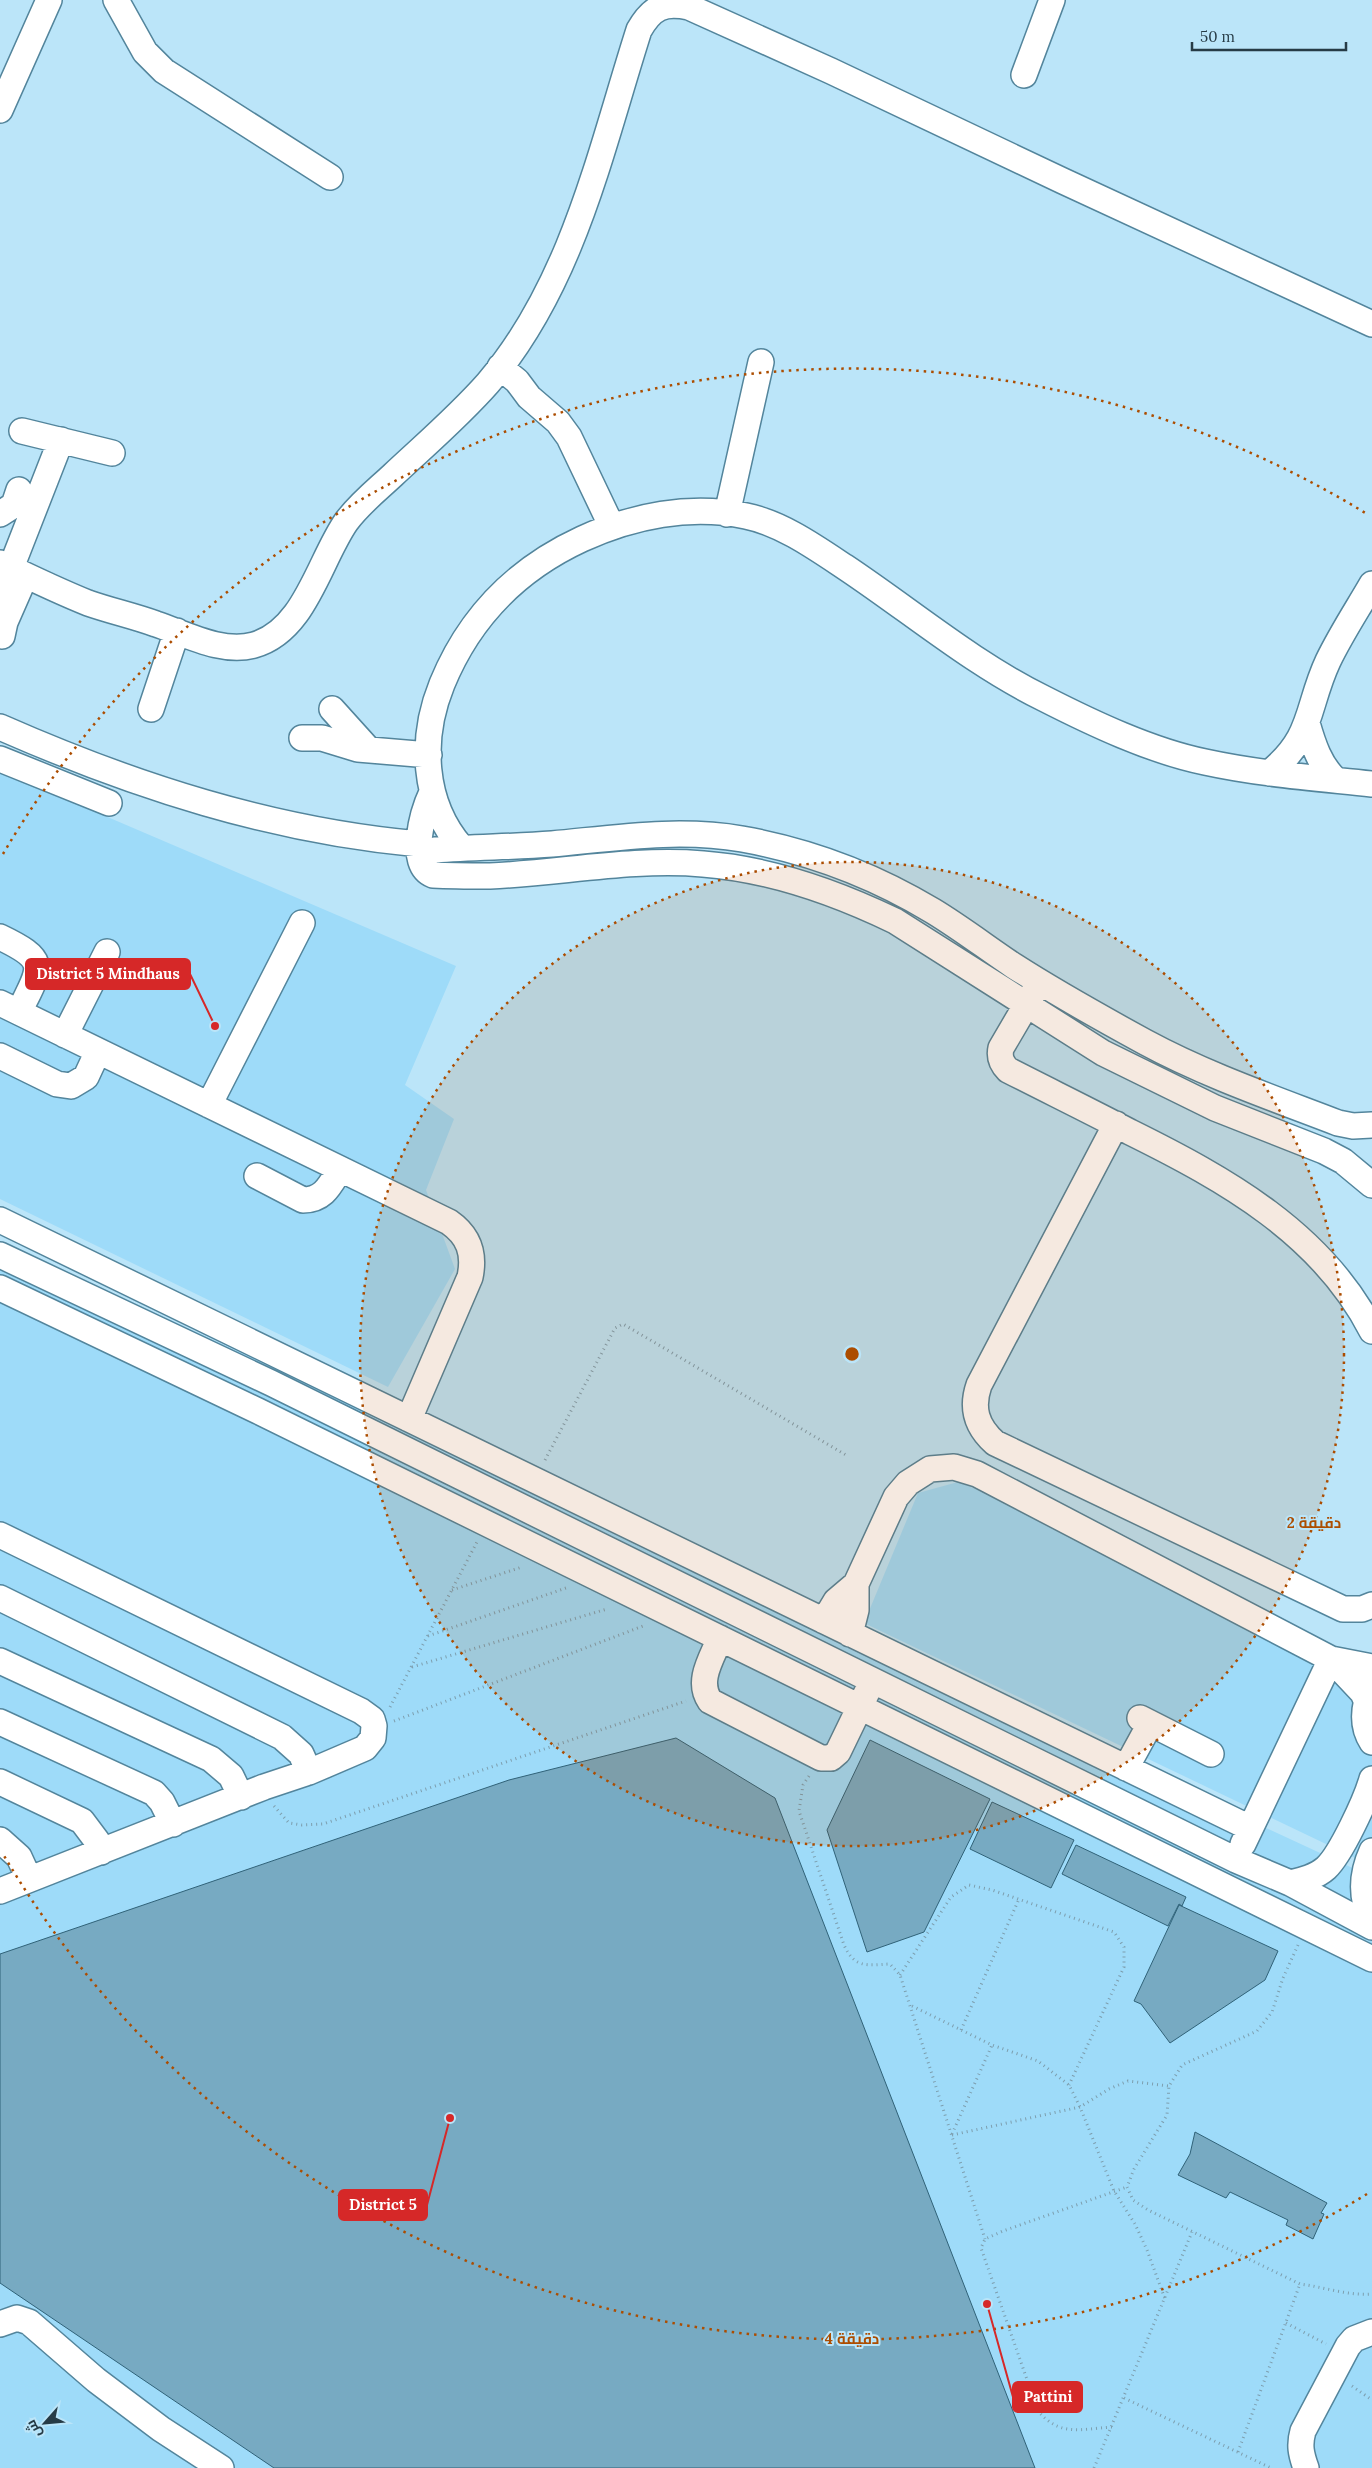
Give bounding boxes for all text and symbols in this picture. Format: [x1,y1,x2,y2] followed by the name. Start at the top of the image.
[1192,20,1346,52] scale bar
[1200,27,1235,46] text: 50 m
[26,959,190,989] callout: District 5 Mindhaus
[36,964,180,983] text: District 5 Mindhaus
[843,1345,861,1363] centre of rings
[1287,1513,1341,1532] text: 2 دقيقة
[339,2190,427,2220] callout: District 5
[349,2195,417,2214] text: District 5
[825,2329,879,2348] text: 4 دقيقة
[1013,2382,1082,2412] callout: Pattini
[1023,2387,1073,2406] text: Pattini
[20,2398,70,2448] north arrow
[21,2417,46,2441] text: ش

